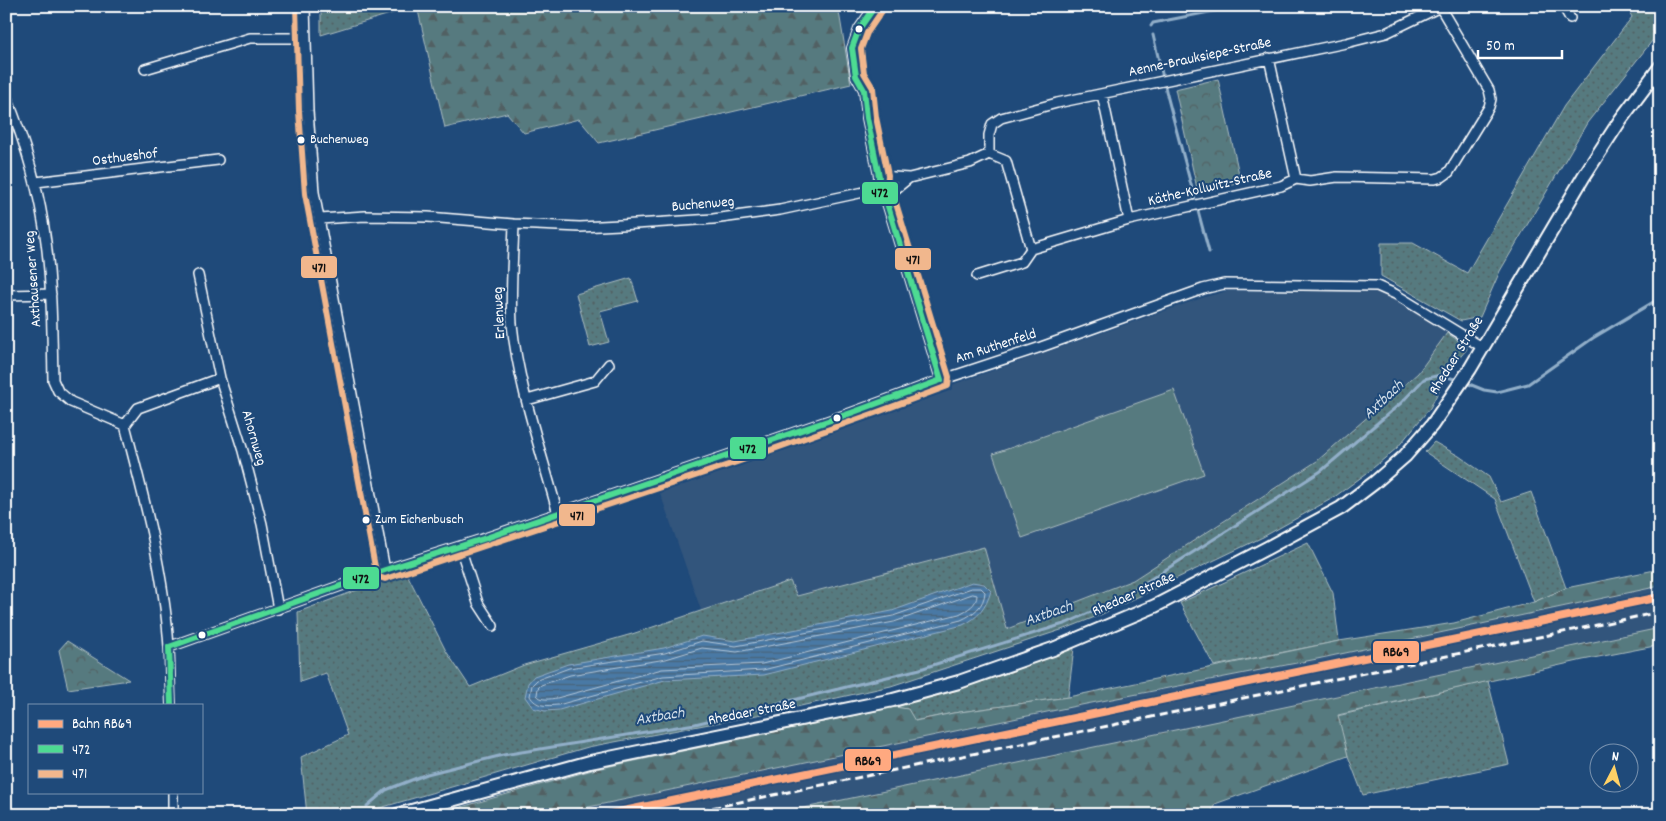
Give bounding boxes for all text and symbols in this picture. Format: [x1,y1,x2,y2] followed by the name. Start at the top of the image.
[854,24,864,34] unlabelled marker
[1478,28,1562,60] scale bar
[1127,32,1274,84] street label: Aenne-Brauksiepe-Straße
[1486,36,1515,58] text: 50 m
[310,130,369,150] place label: Buchenweg
[296,135,306,145] marker: Buchenweg
[91,143,160,173] street label: Osthueshof
[1146,163,1275,213] street label: Käthe-Kollwitz-Straße
[861,181,899,205] line badge: 472
[871,184,889,204] text: 472
[671,191,735,219] street label: Buchenweg
[20,230,48,328] street label: Axthausener Weg
[894,247,932,271] line badge: 471
[906,251,920,271] text: 471
[300,255,338,279] line badge: 471
[312,259,326,279] text: 471
[488,286,512,340] street label: Erlenweg
[1424,312,1490,400] street label: Rhedaer Straße
[953,324,1039,370] street label: Am Ruthenfeld
[1358,375,1410,425] water label: Axtbach
[235,408,271,468] street label: Ahornweg
[832,413,842,423] unlabelled marker
[729,436,767,460] line badge: 472
[739,440,757,460] text: 472
[558,503,596,527] line badge: 471
[570,507,584,527] text: 471
[375,510,464,530] place label: Zum Eichenbusch
[361,515,371,525] marker: Zum Eichenbusch
[342,566,380,590] line badge: 472
[1089,567,1179,623] street label: Rhedaer Straße
[352,570,370,590] text: 472
[1022,595,1076,633] water label: Axtbach
[197,630,207,640] unlabelled marker
[1372,640,1420,664] line badge: RB69
[1383,643,1409,663] text: RB69
[706,694,798,732] street label: Rhedaer Straße
[634,702,687,732] water label: Axtbach
[28,704,202,794] legend
[72,714,132,736] text: Bahn RB69
[72,740,91,762] text: 472
[1588,744,1638,794] north arrow
[1611,747,1620,767] text: N
[844,748,892,772] line badge: RB69
[855,752,881,772] text: RB69
[72,764,87,786] text: 471

